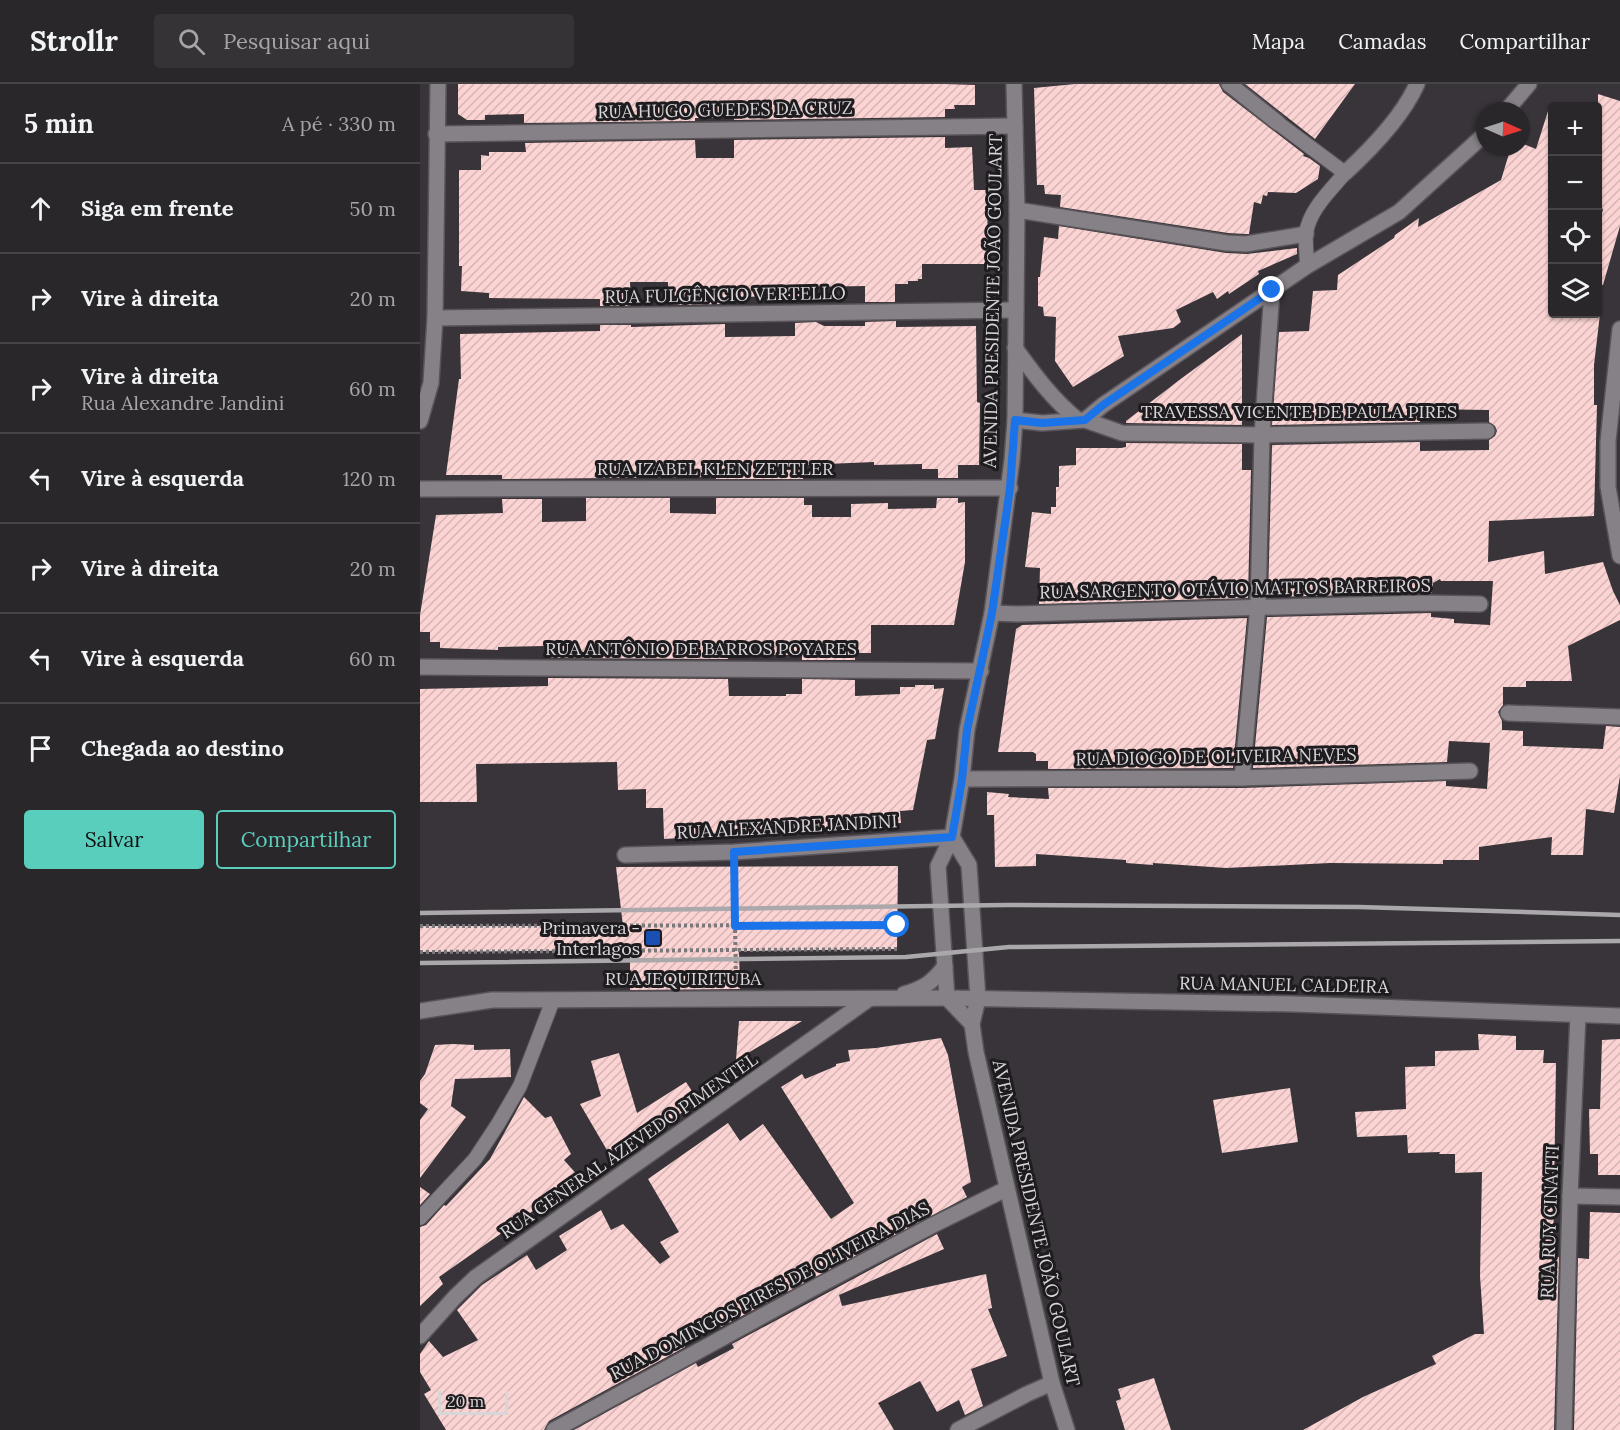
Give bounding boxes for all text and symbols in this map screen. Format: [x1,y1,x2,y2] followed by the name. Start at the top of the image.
[154,14,574,68] search box
[30,23,118,59] text: Strollr
[175,25,208,58] icon: search
[223,27,370,55] text: Pesquisar aqui
[1252,28,1305,55] text: Mapa
[1338,28,1426,55] text: Camadas
[1459,28,1590,55] text: Compartilhar
[597,96,853,123] street label: RUA HUGO GUEDES DA CRUZ
[1476,102,1530,156] north arrow
[1548,102,1602,318] map controls
[1548,102,1602,156] button: +
[24,107,94,140] text: 5 min
[282,111,396,136] text: A pé · 330 m
[978,133,1007,469] street label: AVENIDA PRESIDENTE JOÃO GOULART
[1548,156,1602,210] button: −
[24,192,57,225] icon: ahead
[81,194,234,222] text: Siga em frente
[350,196,396,221] text: 50 m
[1548,210,1602,264] button: locate
[1548,264,1602,318] button: layers
[1258,276,1284,302] route end
[604,281,846,308] street label: RUA FULGÊNCIO VERTELLO
[24,282,57,315] icon: right
[81,284,219,312] text: Vire à direita
[350,286,396,311] text: 20 m
[81,362,219,390] text: Vire à direita
[24,372,57,405] icon: right
[349,376,396,401] text: 60 m
[81,390,284,415] text: Rua Alexandre Jandini
[1141,400,1457,423] street label: TRAVESSA VICENTE DE PAULA PIRES
[597,457,834,480] street label: RUA IZABEL KLEN ZETTLER
[24,462,57,495] icon: left
[81,464,244,492] text: Vire à esquerda
[342,466,396,491] text: 120 m
[24,552,57,585] icon: right
[81,554,219,582] text: Vire à direita
[350,556,396,581] text: 20 m
[1039,574,1431,603] street label: RUA SARGENTO OTÁVIO MATTOS BARREIROS
[545,637,857,660] street label: RUA ANTÔNIO DE BARROS POYARES
[24,642,57,675] icon: left
[81,644,244,672] text: Vire à esquerda
[349,646,396,671] text: 60 m
[24,732,57,765] icon: arrive
[81,734,284,762] text: Chegada ao destino
[1075,743,1357,770] street label: RUA DIOGO DE OLIVEIRA NEVES
[676,809,898,844] street label: RUA ALEXANDRE JANDINI
[24,810,204,869] button: Salvar
[216,810,396,869] button: Compartilhar
[883,911,909,937] route start
[542,916,640,960] place label: Primavera - Interlagos
[644,929,662,947] marker: Primavera - Interlagos
[605,967,762,990] street label: RUA JEQUIRITUBA
[1179,971,1390,998] street label: RUA MANUEL CALDEIRA
[496,1047,762,1244] street label: RUA GENERAL AZEVEDO PIMENTEL
[987,1056,1085,1389] street label: AVENIDA PRESIDENTE JOÃO GOULART
[1535,1145,1564,1299] street label: RUA RUY CINATTI
[606,1196,934,1385] street label: RUA DOMINGOS PIRES DE OLIVEIRA DIAS
[438,1388,508,1416] scale bar
[447,1391,484,1411] text: 20 m

